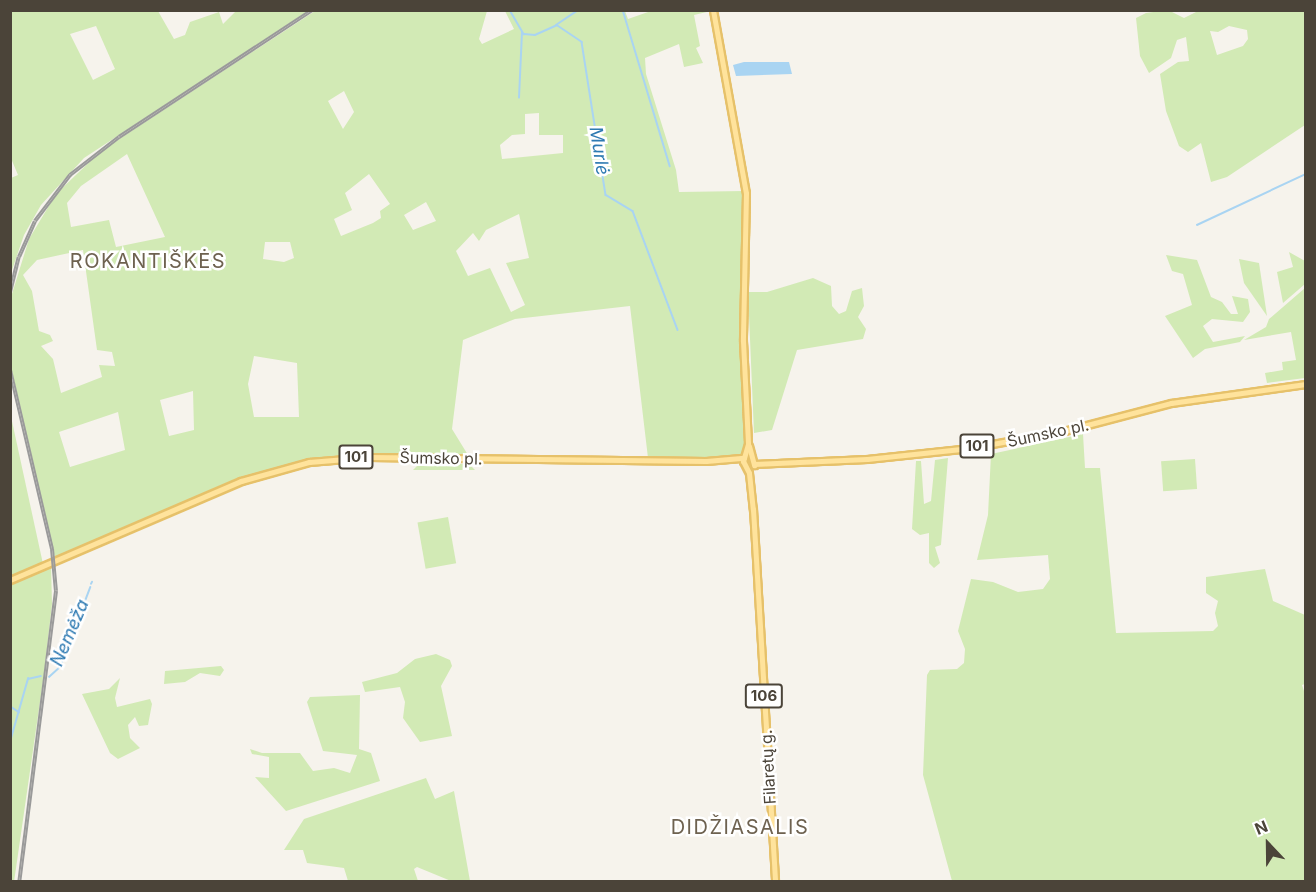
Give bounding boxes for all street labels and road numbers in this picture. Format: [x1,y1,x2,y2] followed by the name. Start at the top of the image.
[1005,415,1091,451] street label: Šumsko pl.
[959,434,995,458] road number: 101
[338,445,374,469] road number: 101
[399,448,483,468] street label: Šumsko pl.
[744,684,783,708] road number: 106
[756,729,780,805] street label: Filaretų g.

